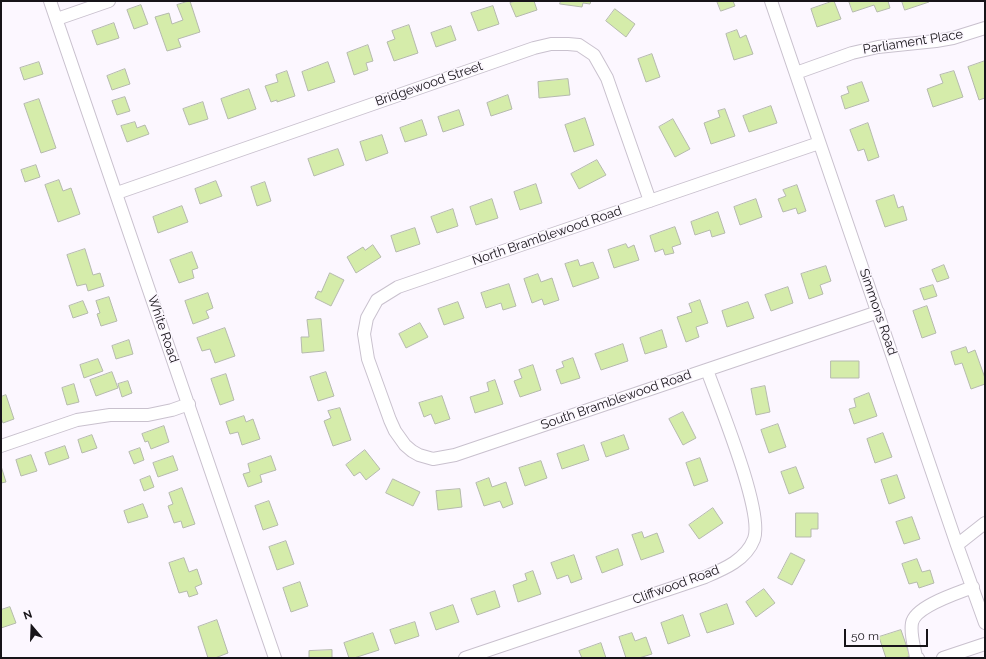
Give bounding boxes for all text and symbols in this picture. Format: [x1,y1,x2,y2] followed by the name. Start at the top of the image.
[862,26,964,58] street label: Parliament Place
[373,58,485,110] street label: Bridgewood Street
[470,203,624,269] street label: North Bramblewood Road
[856,267,900,357] street label: Simmons Road
[144,293,182,365] street label: White Road
[539,367,693,433] street label: South Bramblewood Road
[630,562,722,608] street label: Cliffwood Road
[12,607,52,647] north arrow
[22,608,34,623] text: N
[846,621,930,647] scale bar
[851,629,879,643] text: 50 m

